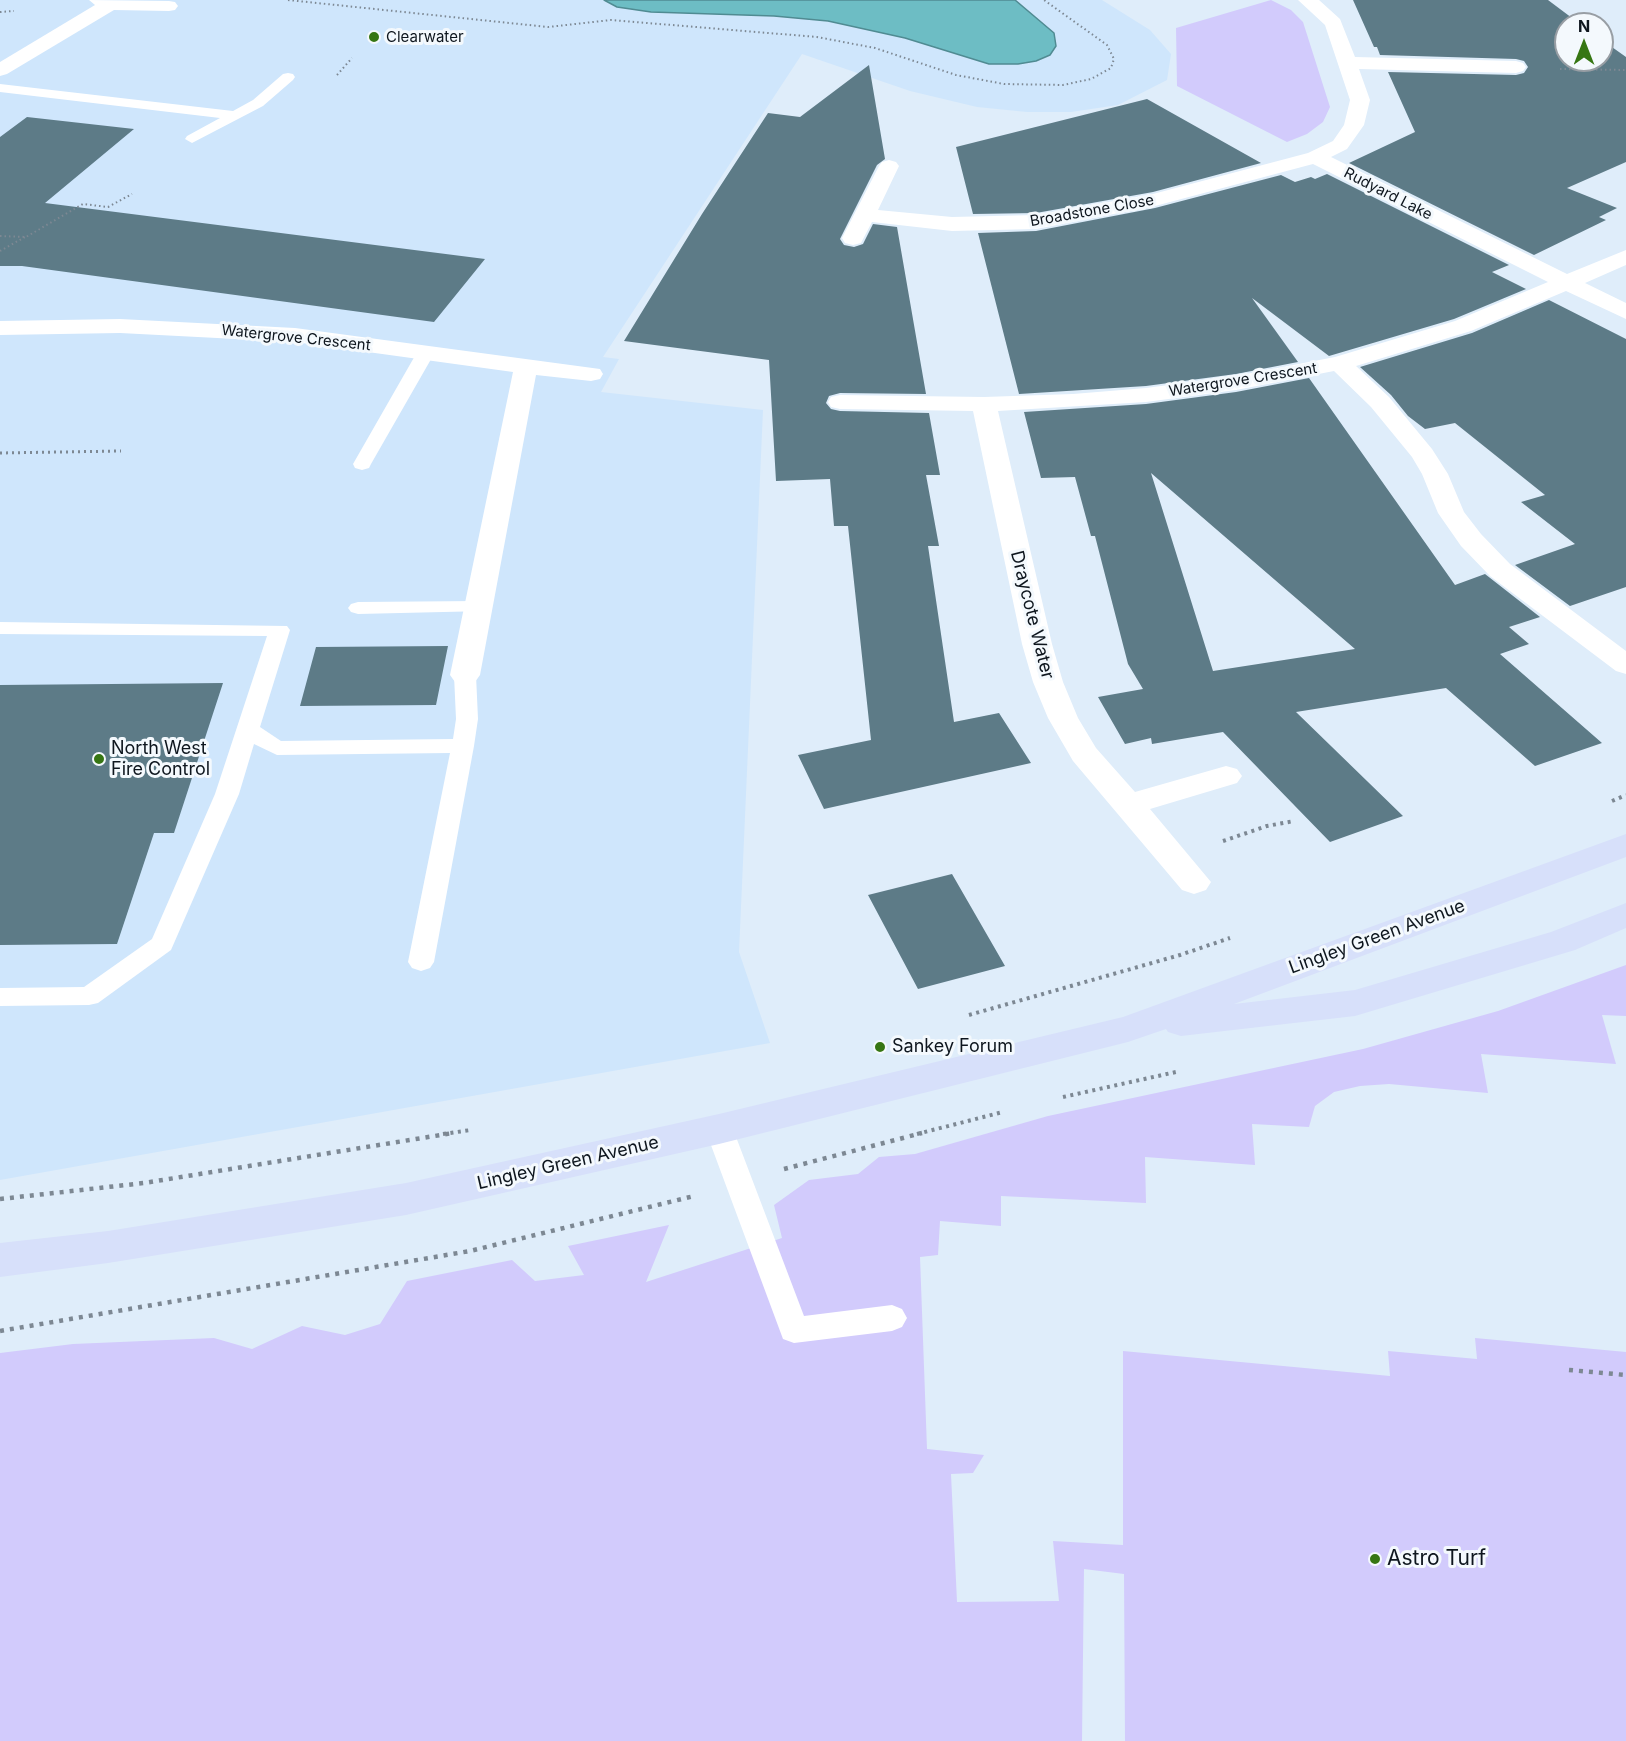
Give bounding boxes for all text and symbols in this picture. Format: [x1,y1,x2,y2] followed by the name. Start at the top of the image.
[1554,12,1614,72] north arrow
[1578,16,1590,36] text: N
[386,28,464,46] place label: Clearwater
[367,30,381,44] marker: Clearwater
[1341,164,1435,224] street label: Rudyard Lake
[1029,191,1155,231] street label: Broadstone Close
[221,321,371,355] street label: Watergrove Crescent
[1168,359,1318,401] street label: Watergrove Crescent
[1006,549,1058,681] street label: Draycote Water
[111,738,210,780] place label: North West Fire Control
[92,752,106,766] marker: North West Fire Control
[1286,895,1468,979] street label: Lingley Green Avenue
[892,1036,1013,1058] place label: Sankey Forum
[873,1040,887,1054] marker: Sankey Forum
[475,1132,661,1194] street label: Lingley Green Avenue
[1387,1546,1486,1572] place label: Astro Turf
[1368,1552,1382,1566] marker: Astro Turf

